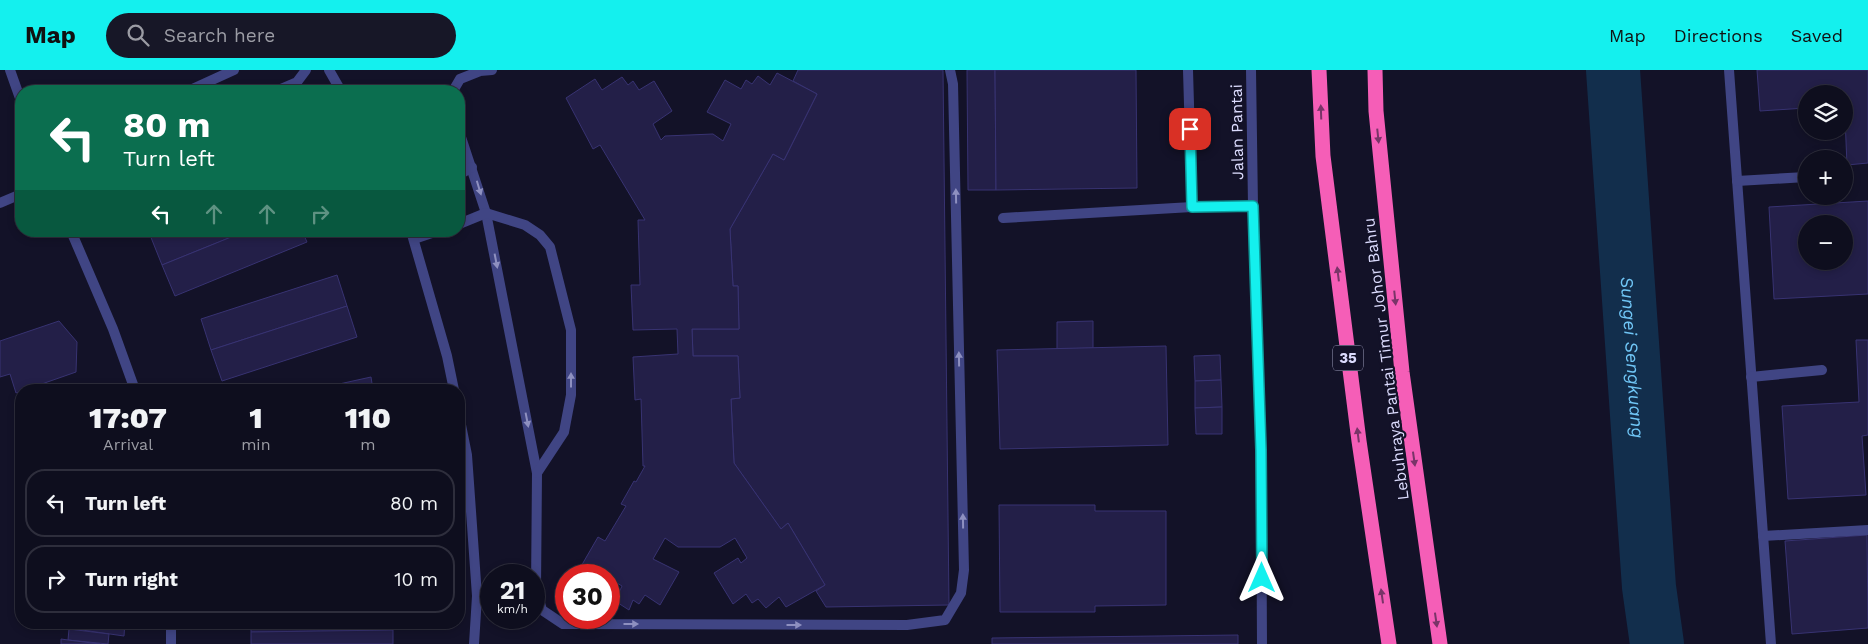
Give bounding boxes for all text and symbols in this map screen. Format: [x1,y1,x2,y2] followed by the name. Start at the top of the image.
[106,13,456,58] search box
[25,21,76,49] text: Map
[124,21,152,49] icon: search
[164,24,275,47] text: Search here
[1609,25,1646,46] text: Map
[1674,25,1763,46] text: Directions
[1791,25,1843,46] text: Saved
[1227,84,1247,180] street label: Jalan Pantai
[1798,85,1853,270] map controls
[1798,85,1853,140] button: layers
[123,104,210,146] text: 80 m
[1317,104,1325,120] one-way arrow
[40,105,105,170] icon: left
[1169,108,1211,150] pin
[1176,115,1204,143] icon: arrive
[1374,128,1382,144] one-way arrow
[123,146,215,171] text: Turn left
[1798,150,1853,205] button: +
[475,181,483,196] one-way arrow
[951,188,959,204] one-way arrow
[147,200,175,228] icon: left
[200,200,228,228] icon: ahead
[253,200,281,228] icon: ahead
[306,200,334,228] icon: right
[1798,215,1853,270] button: −
[1359,217,1413,501] street label: Lebuhraya Pantai Timur Johor Bahru
[492,253,500,269] one-way arrow
[1334,266,1342,282] one-way arrow
[1617,276,1649,439] water label: Sungei Sengkuang
[1391,290,1399,306] one-way arrow
[1333,346,1363,370] road number: 35
[955,351,963,367] one-way arrow
[567,372,575,388] one-way arrow
[89,400,167,435] text: 17:07
[249,400,263,435] text: 1
[345,400,391,435] text: 110
[523,412,531,428] one-way arrow
[1354,427,1362,443] one-way arrow
[103,435,153,454] text: Arrival
[241,435,271,454] text: min
[360,435,375,454] text: m
[1410,451,1418,467] one-way arrow
[42,489,70,517] icon: left
[85,492,166,515] text: Turn left
[390,492,438,515] text: 80 m
[959,513,967,529] one-way arrow
[1235,551,1287,603] position arrow
[555,564,620,629] speed limit sign: 30
[42,565,70,593] icon: right
[85,568,178,591] text: Turn right
[394,568,438,591] text: 10 m
[500,576,525,605] text: 21
[1378,587,1386,603] one-way arrow
[497,602,528,616] text: km/h
[1432,612,1440,628] one-way arrow
[623,620,639,628] one-way arrow
[786,621,802,629] one-way arrow

